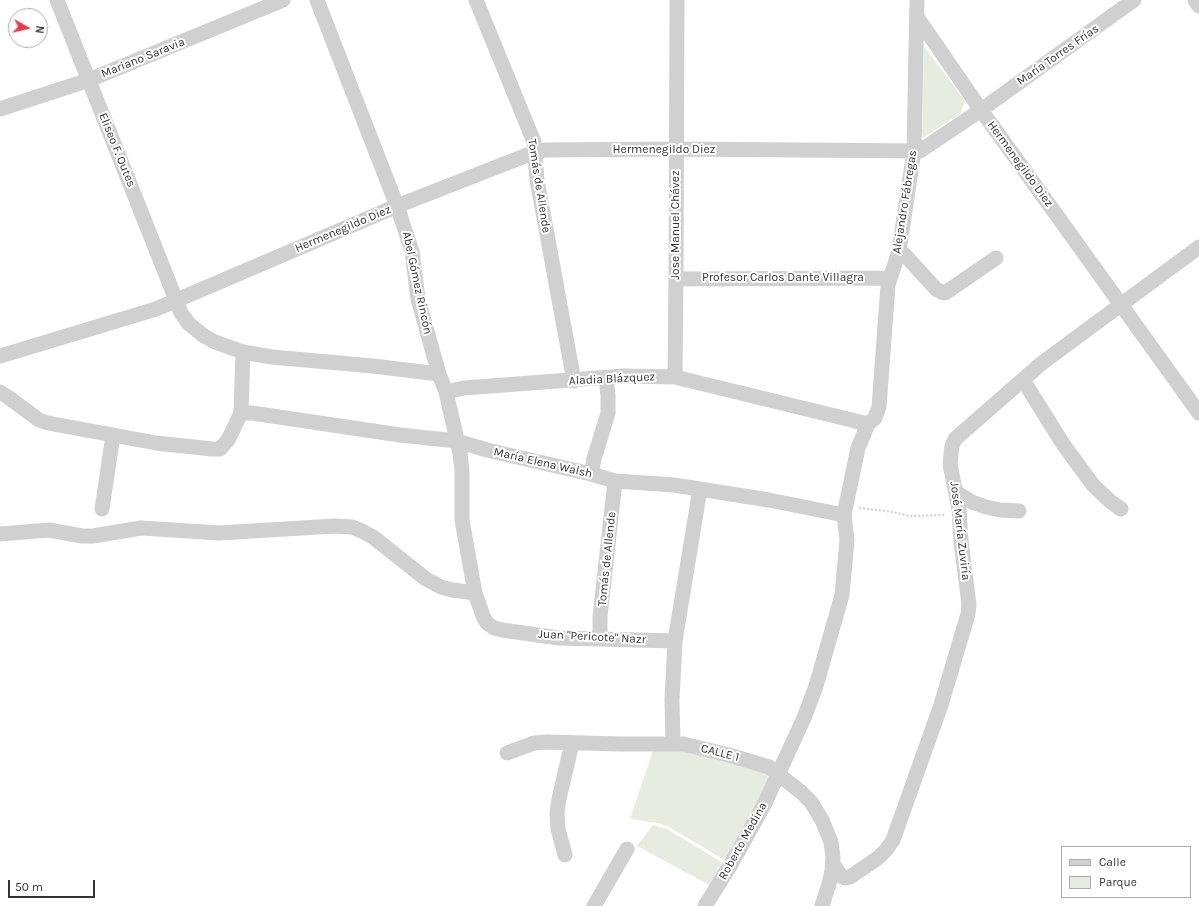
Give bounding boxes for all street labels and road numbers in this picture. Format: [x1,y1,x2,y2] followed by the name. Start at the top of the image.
[1014,21,1102,89] street label: María Torres Frías
[99,35,187,81] street label: Mariano Saravia
[96,111,138,189] street label: Eliseo F. Outes
[984,118,1056,210] street label: Hermenegildo Diez
[524,138,554,234] street label: Tomás de Allende
[613,143,715,157] street label: Hermenegildo Diez
[890,149,920,255] street label: Alejandro Fábregas
[669,170,683,280] street label: Jose Manuel Chávez
[293,202,393,256] street label: Hermenegildo Diez
[399,230,435,336] street label: Abel Gómez Rincón
[702,271,864,285] street label: Profesor Carlos Dante Villagra
[569,370,655,388] street label: Aladia Blázquez
[492,445,594,481] street label: María Elena Walsh
[947,481,973,581] street label: José María Zuviría
[595,511,619,607] street label: Tomás de Allende
[538,627,646,647] street label: Juan "Pericote" Nazr
[699,741,741,765] street label: CALLE 1
[716,800,770,882] street label: Roberto Medina

